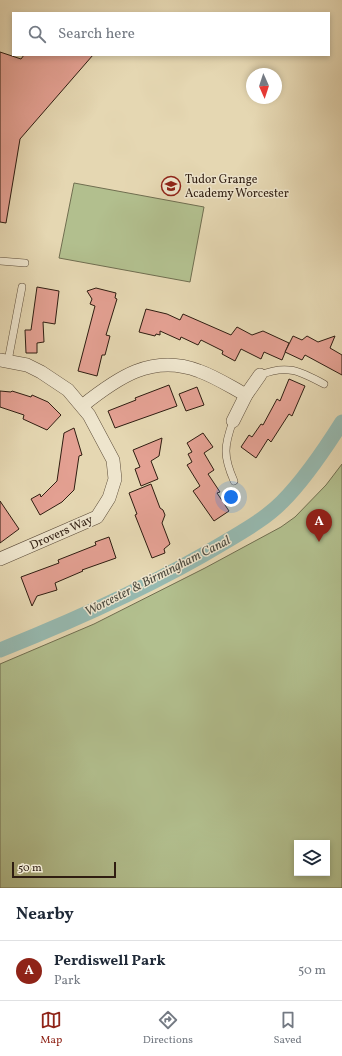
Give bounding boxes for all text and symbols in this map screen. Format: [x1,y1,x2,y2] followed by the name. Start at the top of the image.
[12,12,330,56] search box
[26,23,48,45] icon: search
[58,24,135,45] text: Search here
[246,68,282,104] north arrow
[185,172,289,202] place label: Tudor Grange Academy Worcester
[160,175,182,197] school or university icon: Tudor Grange Academy Worcester
[221,487,241,507] your location
[306,509,332,542] pin: A
[27,512,96,554] street label: Drovers Way
[82,532,234,621] water label: Worcester & Birmingham Canal
[294,840,330,876] map controls
[294,840,330,876] button: layers
[12,860,116,879] scale bar
[18,861,42,876] text: 50 m
[16,903,74,926] text: Nearby
[54,951,165,972] text: Perdiswell Park
[24,962,34,980] text: A
[298,962,326,980] text: 50 m
[54,972,81,990] text: Park
[40,1009,62,1048] tab: Map
[143,1009,193,1048] tab: Directions
[273,1009,302,1048] tab: Saved

